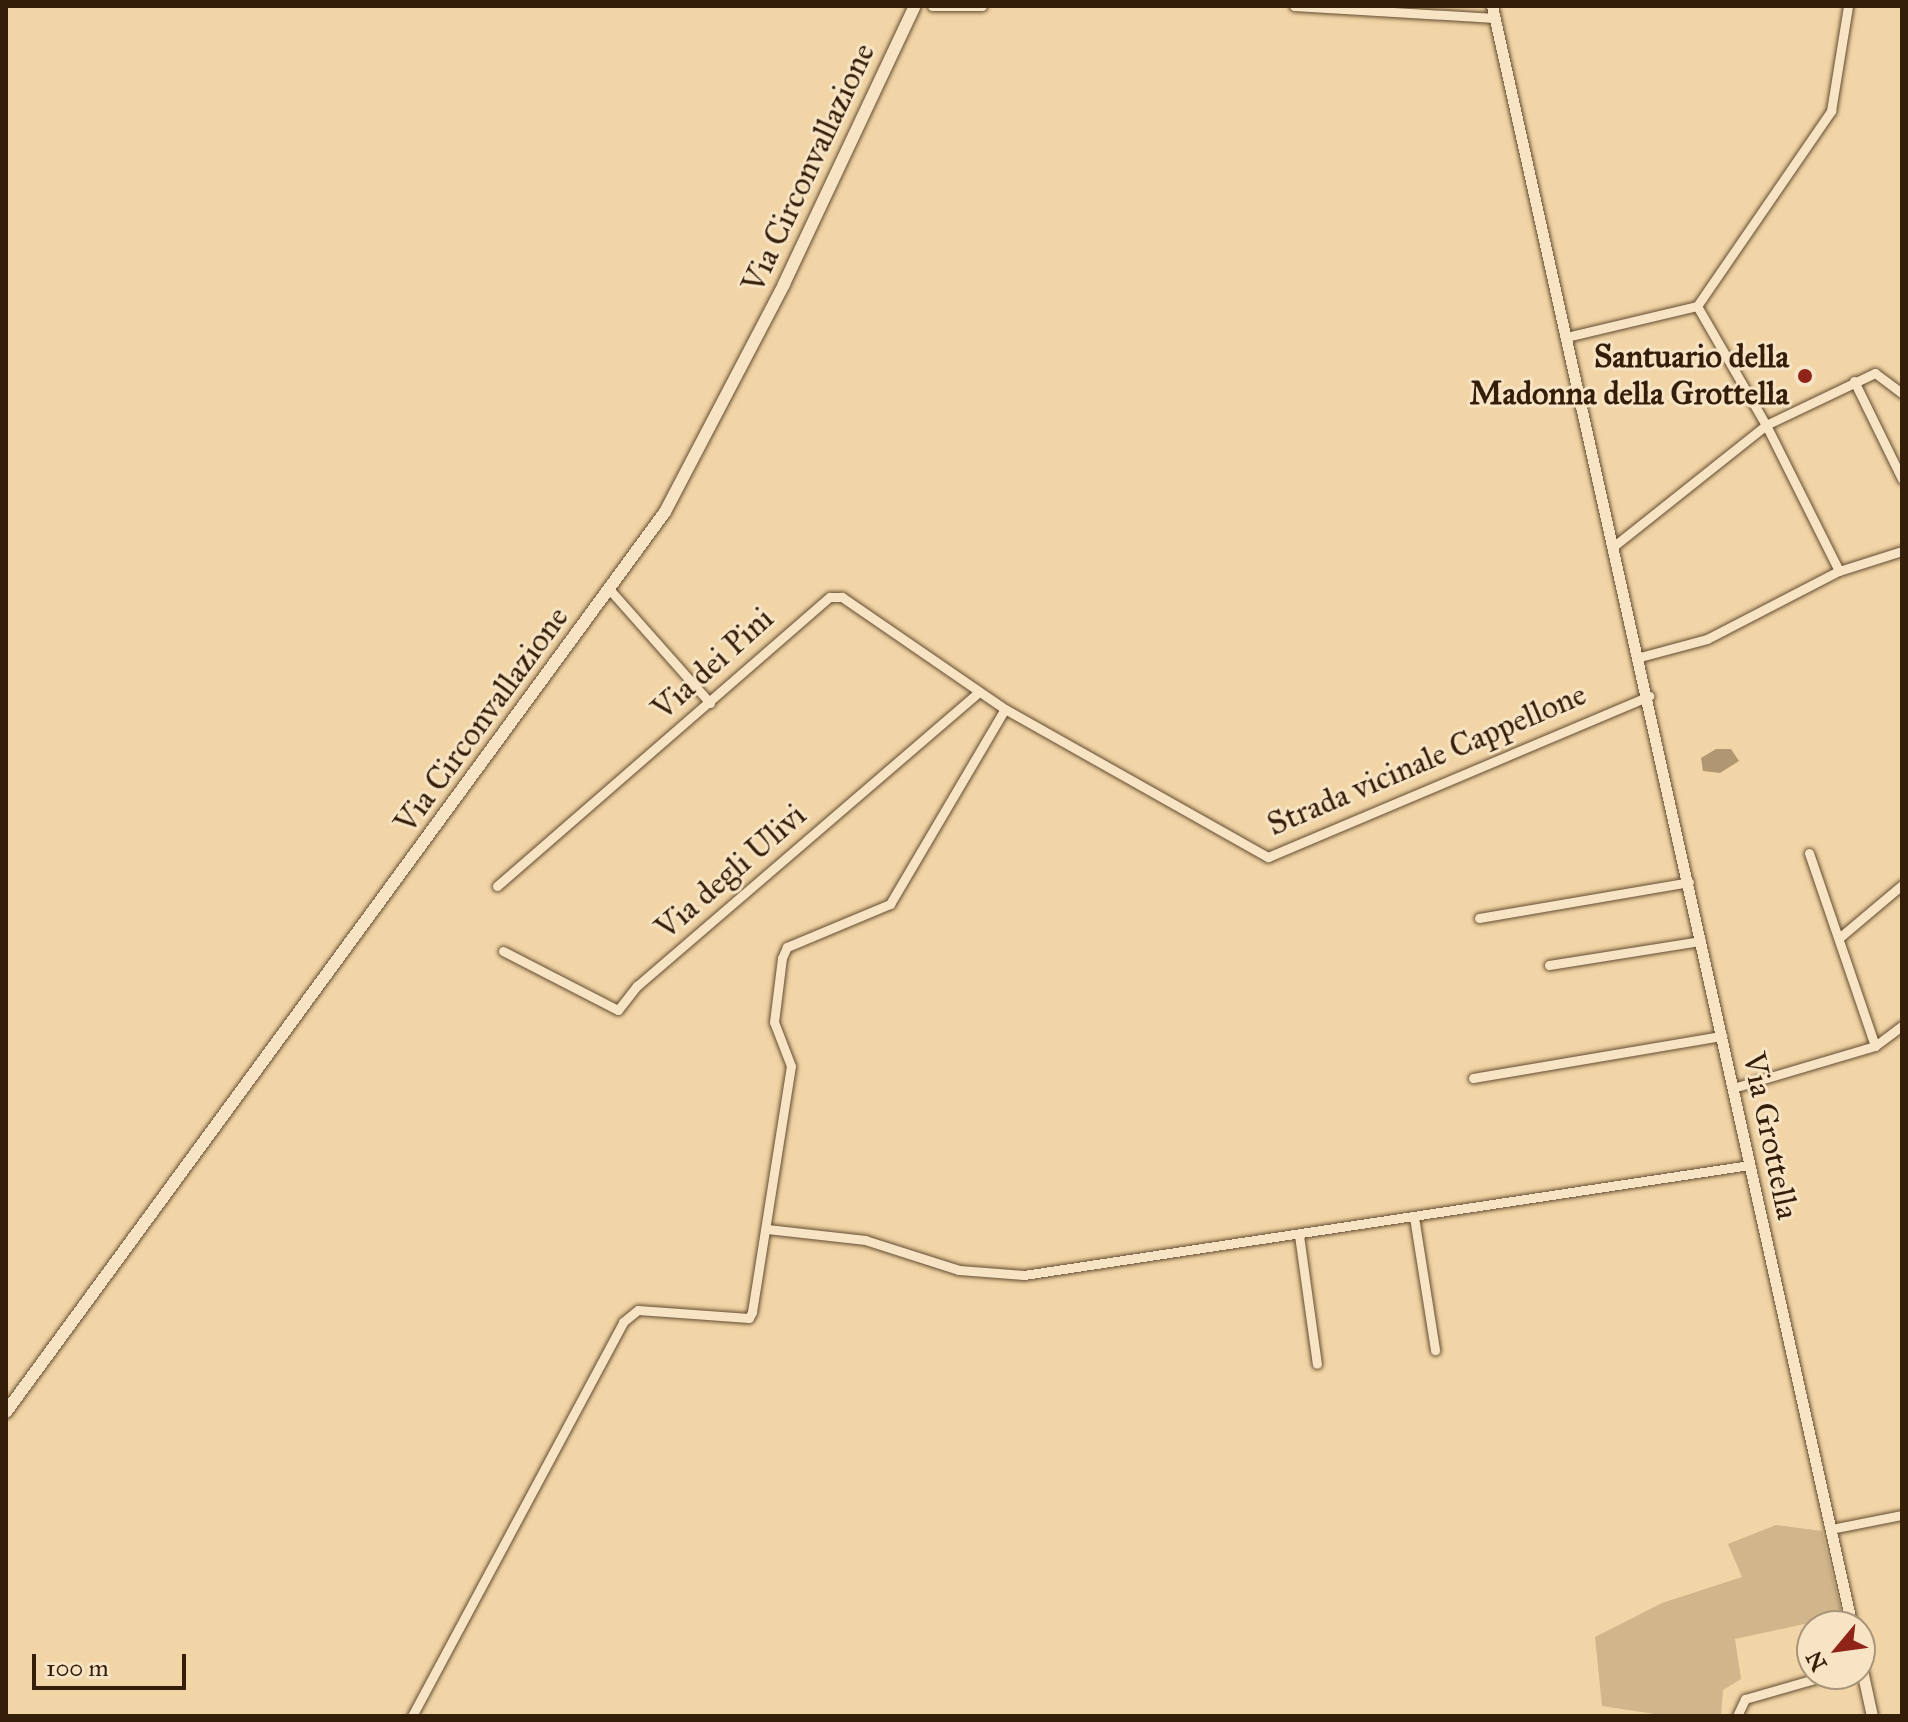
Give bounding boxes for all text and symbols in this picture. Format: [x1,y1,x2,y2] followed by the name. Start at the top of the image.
[734,37,884,299] street label: Via Circonvallazione
[1470,339,1789,414] place label: Santuario della Madonna della Grottella
[1796,367,1814,385] marker: Santuario della Madonna della Grottella
[387,599,577,841] street label: Via Circonvallazione
[645,600,781,728] street label: Via dei Pini
[1262,675,1592,845] street label: Strada vicinale Cappellone
[648,796,814,948] street label: Via degli Ulivi
[1734,1049,1806,1223] street label: Via Grottella
[1796,1610,1876,1690] north arrow
[36,1638,190,1688] scale bar
[1800,1646,1833,1676] text: N
[46,1653,109,1683] text: 100 m

